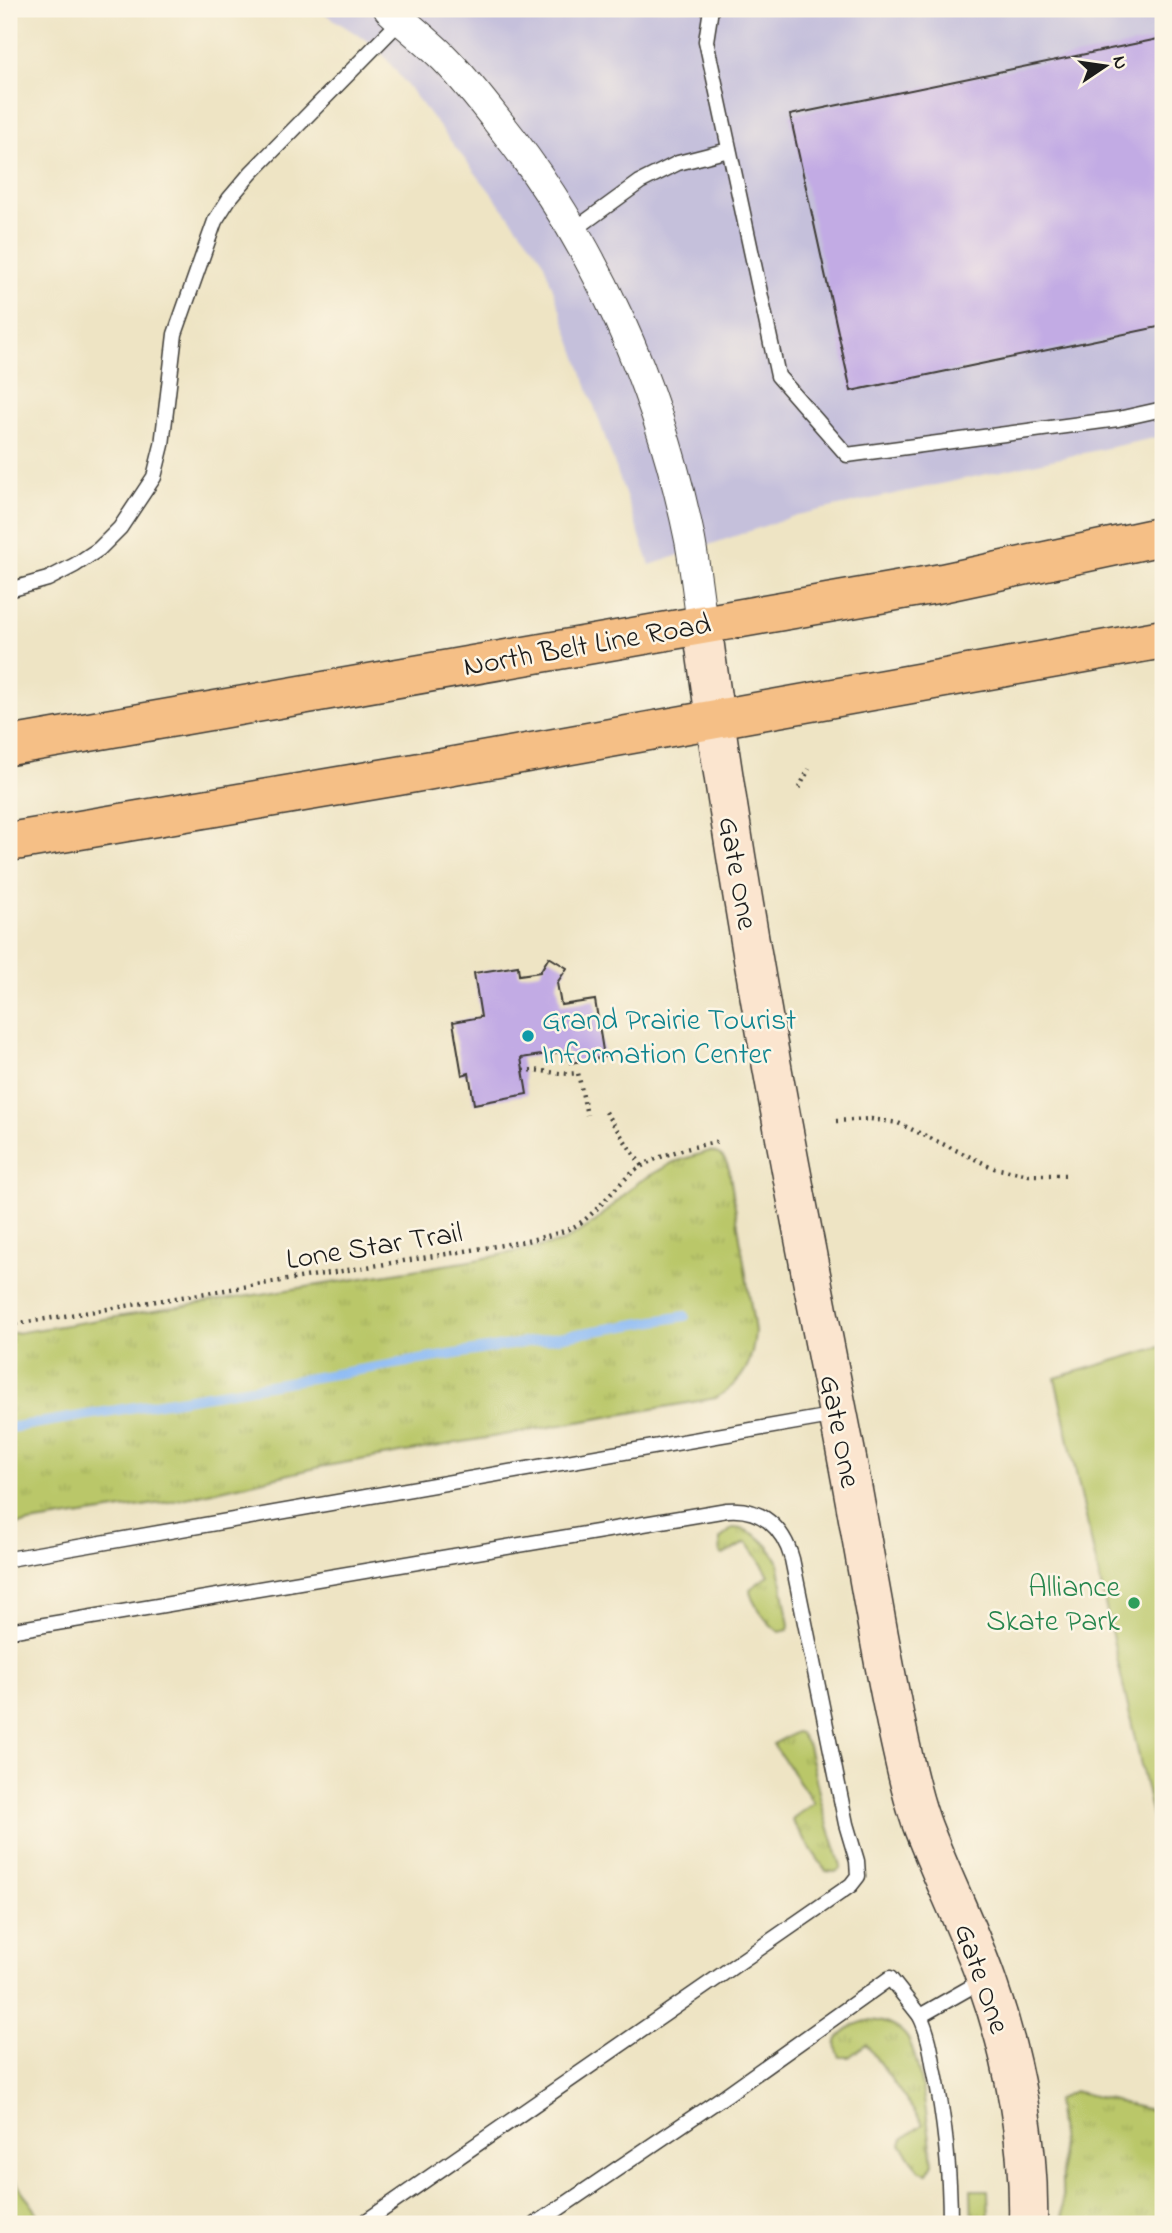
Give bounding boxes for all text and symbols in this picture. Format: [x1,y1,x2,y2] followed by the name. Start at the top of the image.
[1070,32,1140,102] north arrow
[1105,53,1134,72] text: N
[460,603,715,690] street label: North Belt Line Road
[704,814,768,934] street label: Gate One
[542,1000,796,1078] place label: Grand Prairie Tourist Information Center
[520,1028,536,1044] marker: Grand Prairie Tourist Information Center
[283,1212,466,1284] street label: Lone Star Trail
[806,1371,871,1492] street label: Gate One
[986,1567,1121,1645] place label: Alliance Skate Park
[1126,1595,1142,1611] marker: Alliance Skate Park
[941,1918,1020,2041] street label: Gate One

